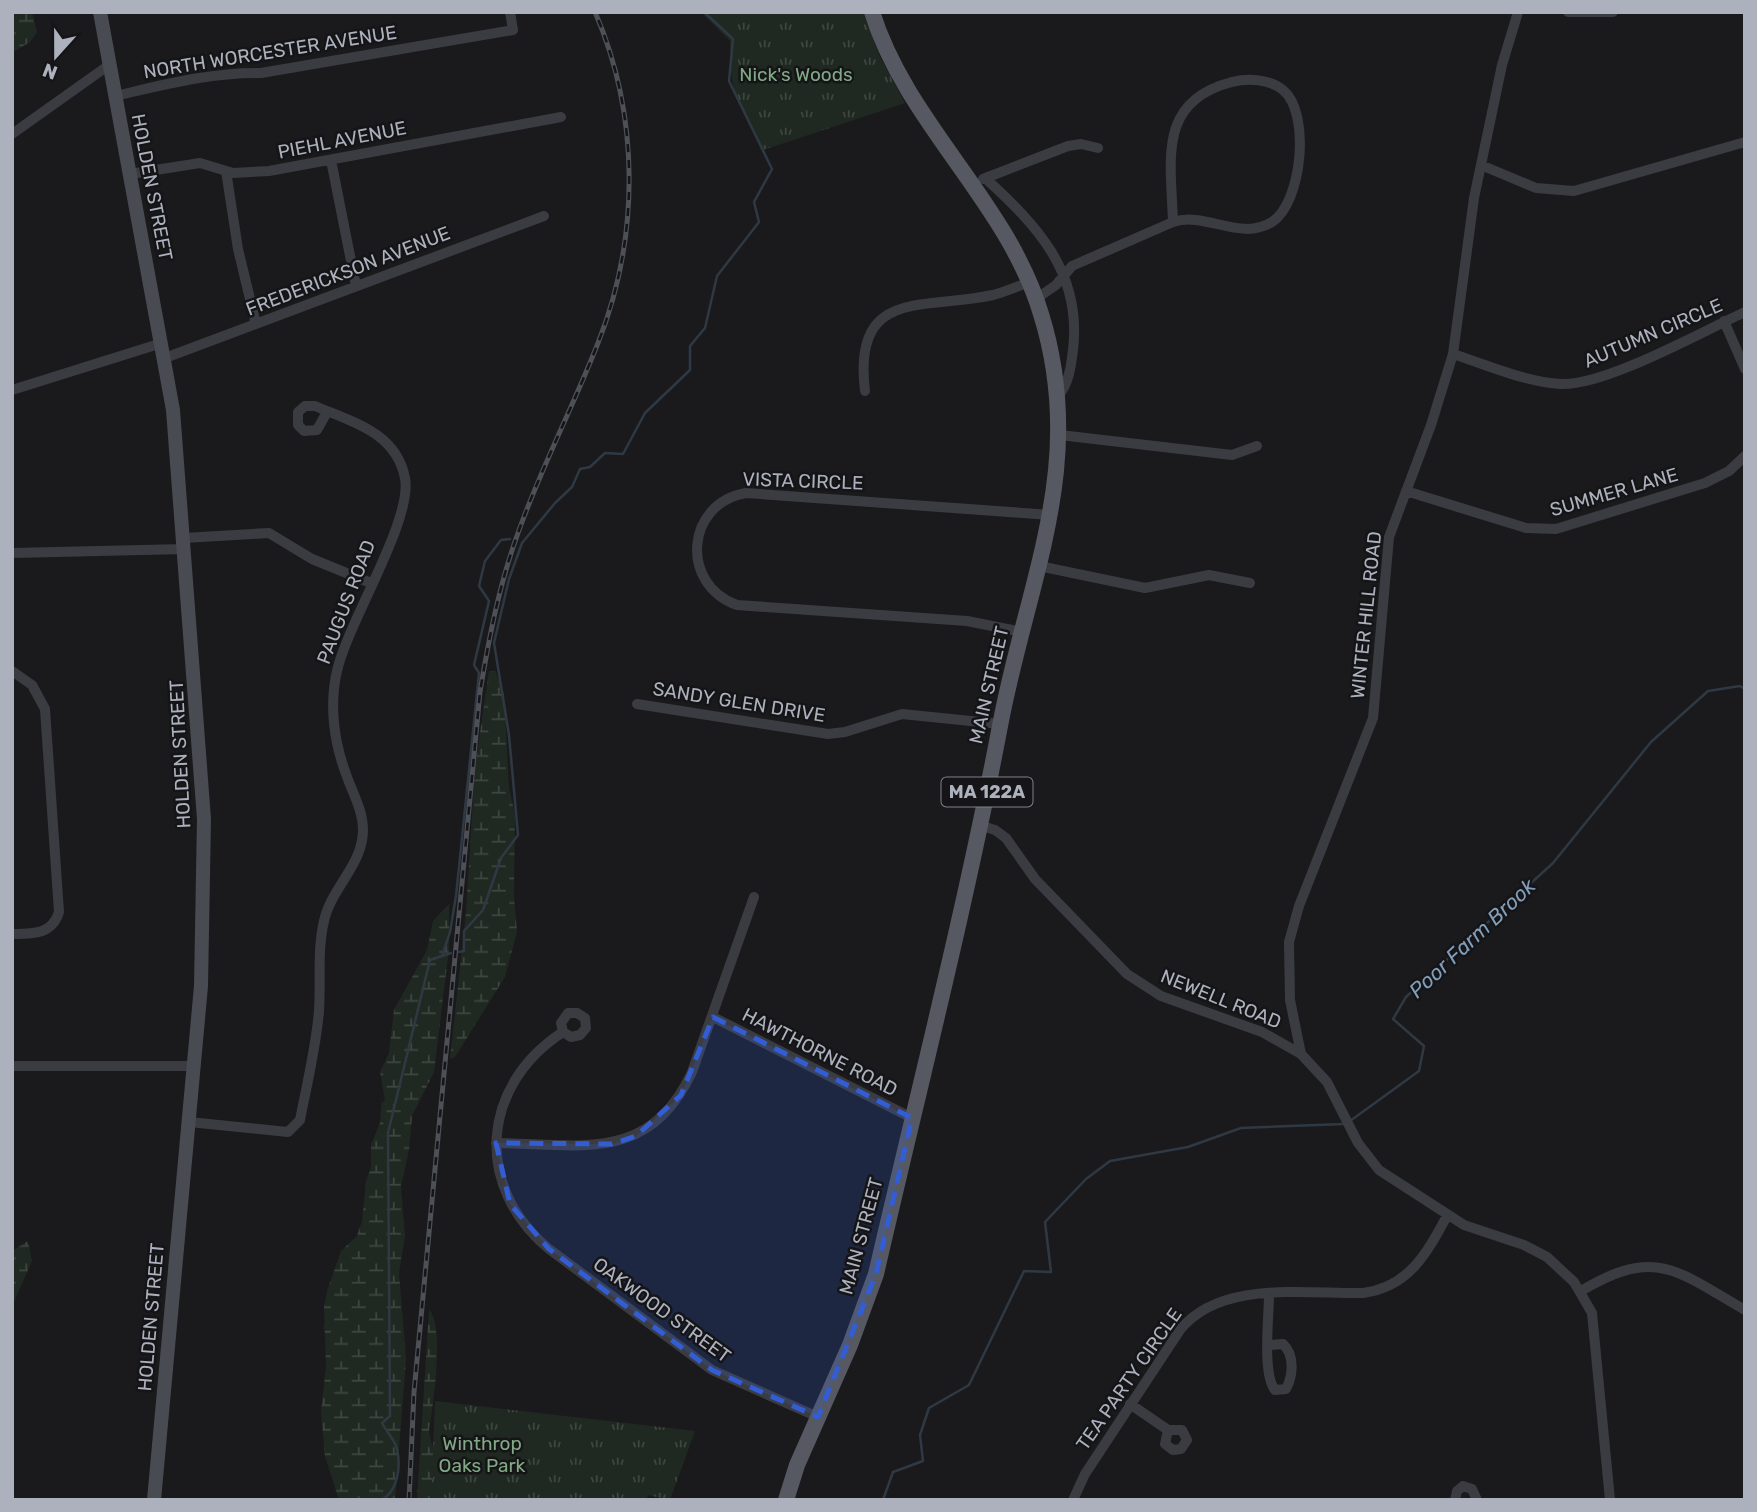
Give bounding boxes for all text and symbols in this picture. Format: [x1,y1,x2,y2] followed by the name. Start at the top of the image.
[21,21,91,91] north arrow
[142,21,398,83] street label: NORTH WORCESTER AVENUE
[40,58,61,85] text: N
[739,63,853,86] park label: Nick's Woods
[127,112,177,262] street label: HOLDEN STREET
[276,116,408,164] street label: PIEHL AVENUE
[243,221,453,321] street label: FREDERICKSON AVENUE
[1580,293,1726,373] street label: AUTUMN CIRCLE
[1547,463,1681,521] street label: SUMMER LANE
[742,467,864,495] street label: VISTA CIRCLE
[1346,530,1386,700] street label: WINTER HILL ROAD
[312,537,380,667] street label: PAUGUS ROAD
[964,624,1014,746] street label: MAIN STREET
[651,677,827,727] street label: SANDY GLEN DRIVE
[165,679,195,829] street label: HOLDEN STREET
[942,778,1032,806] road number: MA 122A
[1404,872,1541,1003] water label: Poor Farm Brook
[1157,964,1285,1034] street label: NEWELL ROAD
[739,1003,901,1101] street label: HAWTHORNE ROAD
[834,1175,888,1297] street label: MAIN STREET
[133,1242,169,1392] street label: HOLDEN STREET
[589,1252,735,1368] street label: OAKWOOD STREET
[1071,1303,1187,1455] street label: TEA PARTY CIRCLE
[439,1432,526,1477] park label: Winthrop Oaks Park

